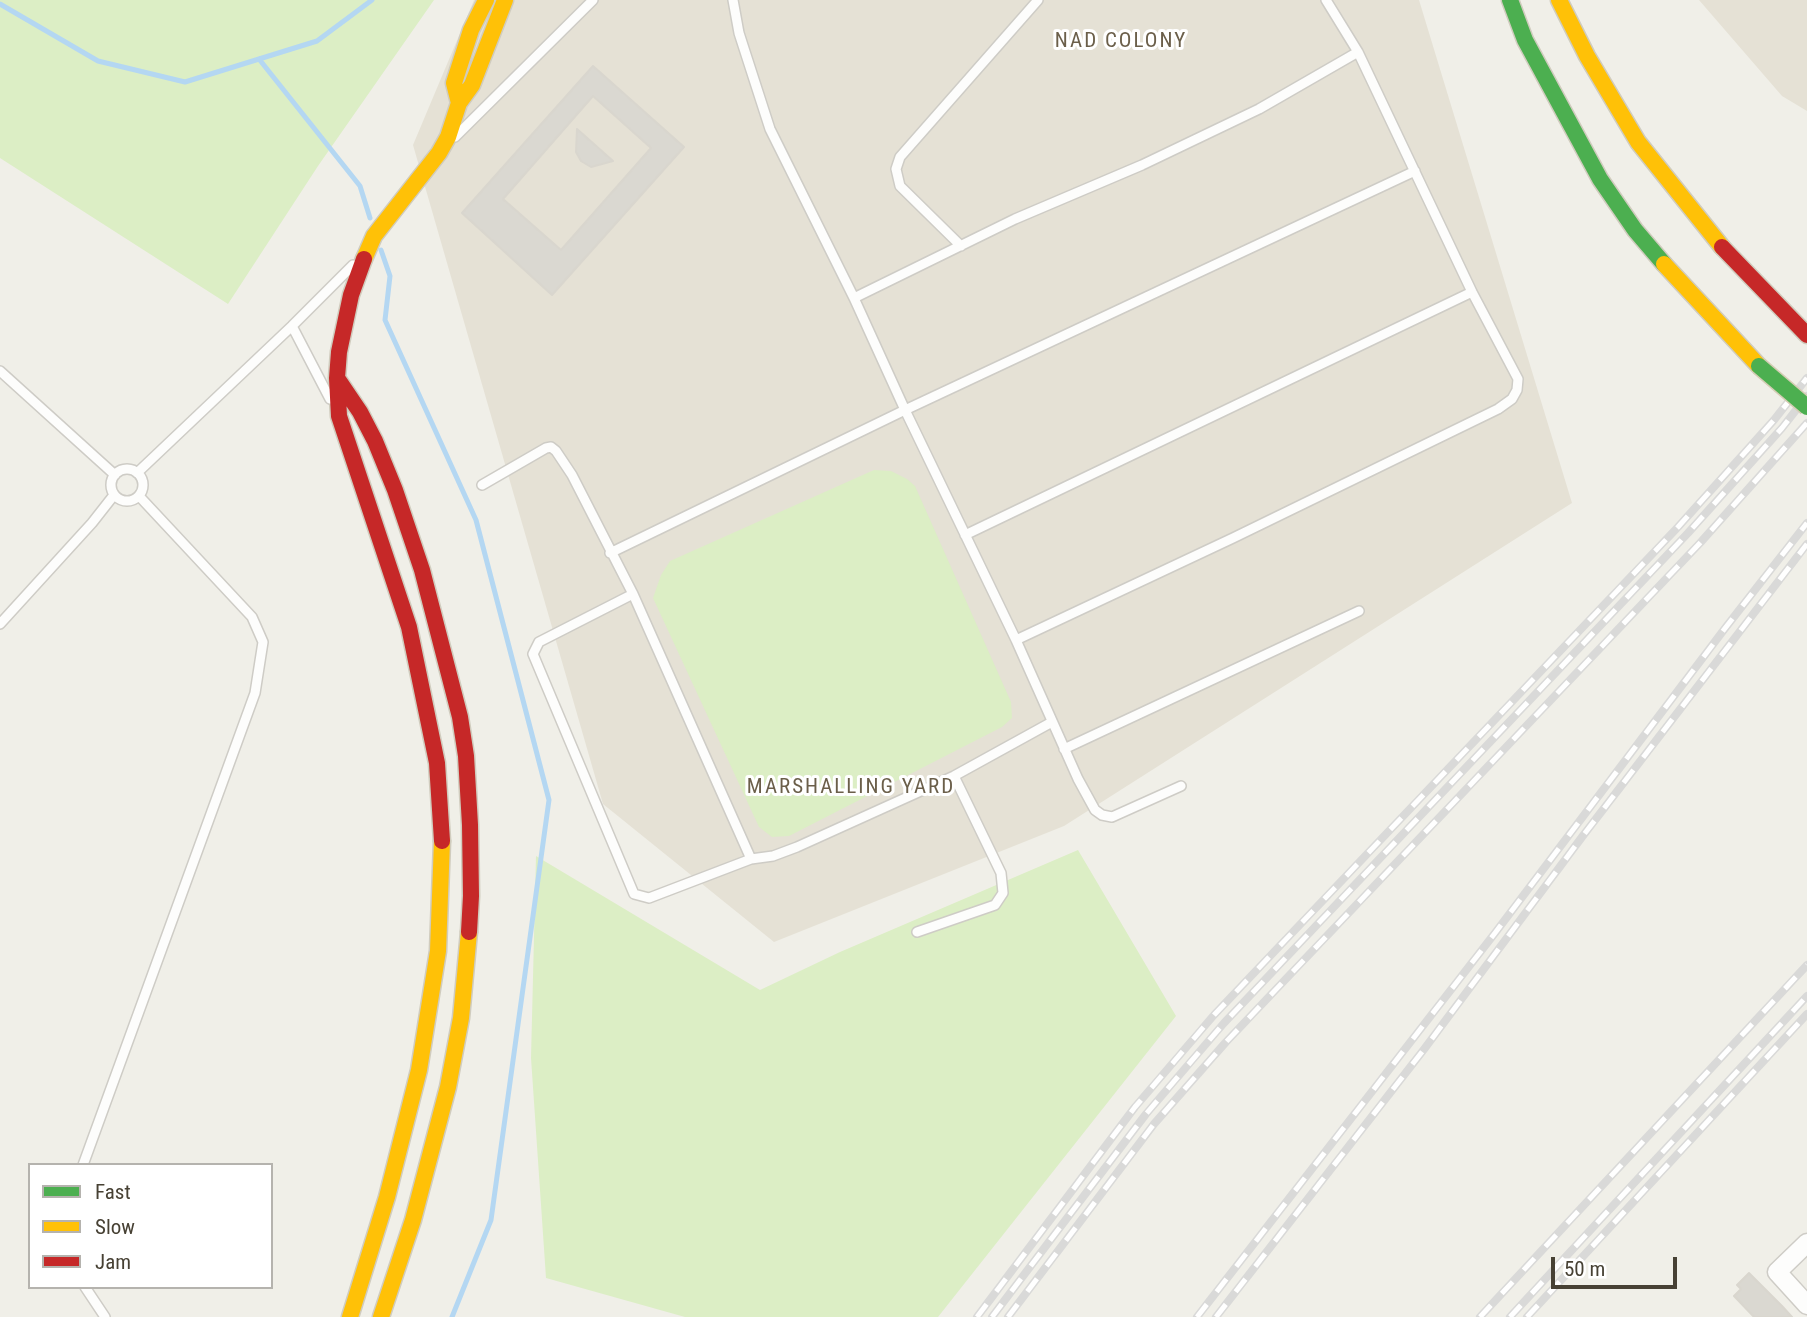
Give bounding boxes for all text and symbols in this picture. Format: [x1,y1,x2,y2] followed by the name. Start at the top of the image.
[1056,29,1186,55] district label: NAD COLONY
[749,775,953,801] district label: MARSHALLING YARD
[28,1163,273,1289] legend
[95,1180,131,1204] text: Fast
[95,1215,135,1239] text: Slow
[1555,1244,1681,1288] scale bar
[95,1250,131,1274] text: Jam
[1564,1257,1605,1281] text: 50 m

